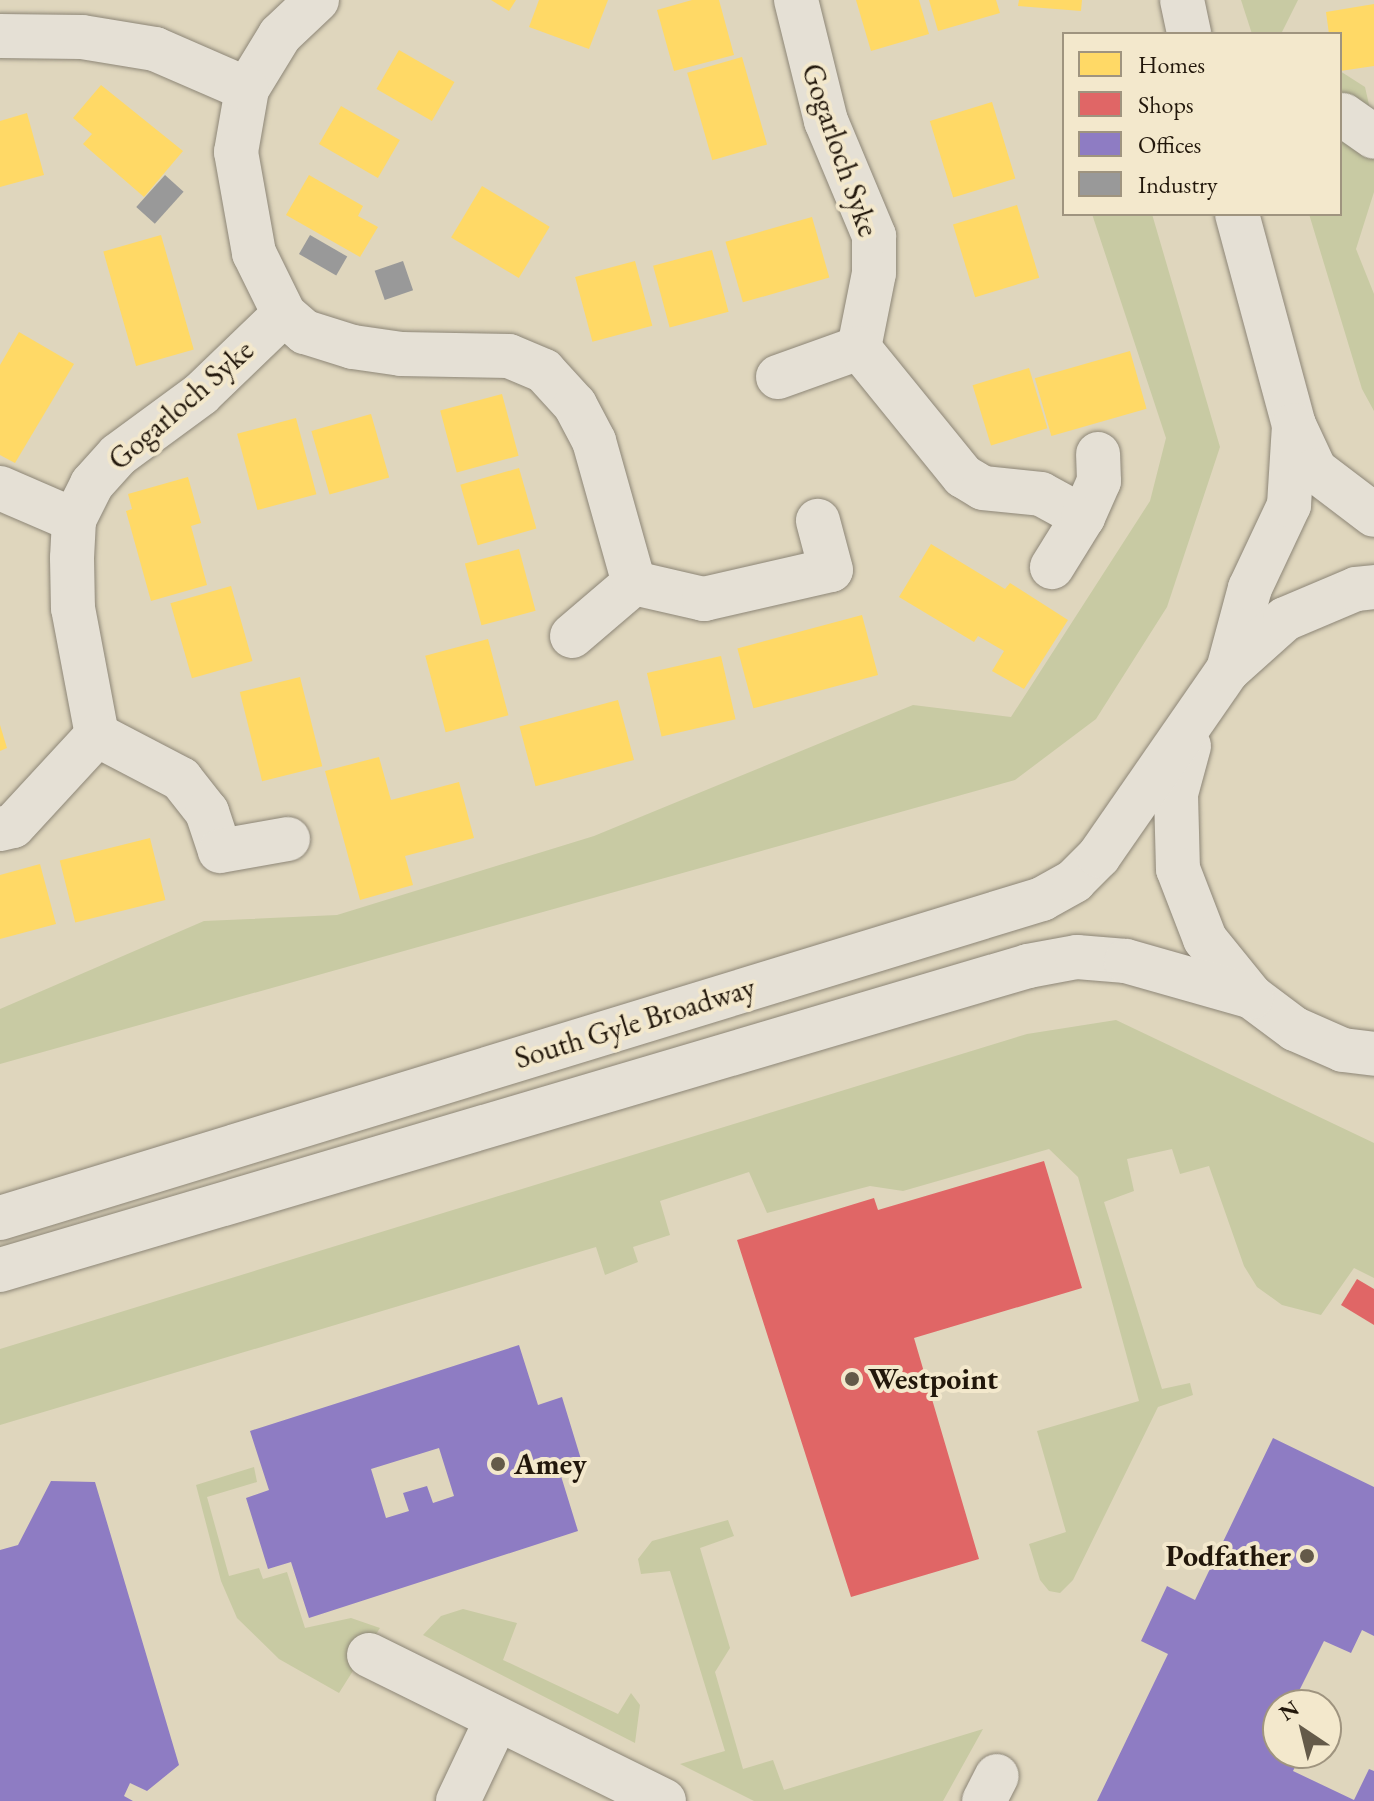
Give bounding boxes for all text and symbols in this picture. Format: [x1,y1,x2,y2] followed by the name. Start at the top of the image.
[1062,32,1342,216] legend
[1138,49,1205,80] text: Homes
[794,59,886,241] street label: Gogarloch Syke
[1138,89,1194,120] text: Shops
[1138,129,1201,160] text: Offices
[1138,169,1217,200] text: Industry
[101,332,261,478] street label: Gogarloch Syke
[511,969,759,1077] street label: South Gyle Broadway
[868,1361,998,1397] place label: Westpoint
[843,1370,861,1388] marker: Westpoint
[514,1446,587,1482] place label: Amey
[489,1455,507,1473] marker: Amey
[1166,1538,1291,1574] place label: Podfather
[1298,1547,1316,1565] marker: Podfather
[1262,1689,1342,1769] north arrow
[1273,1694,1305,1728] text: N

